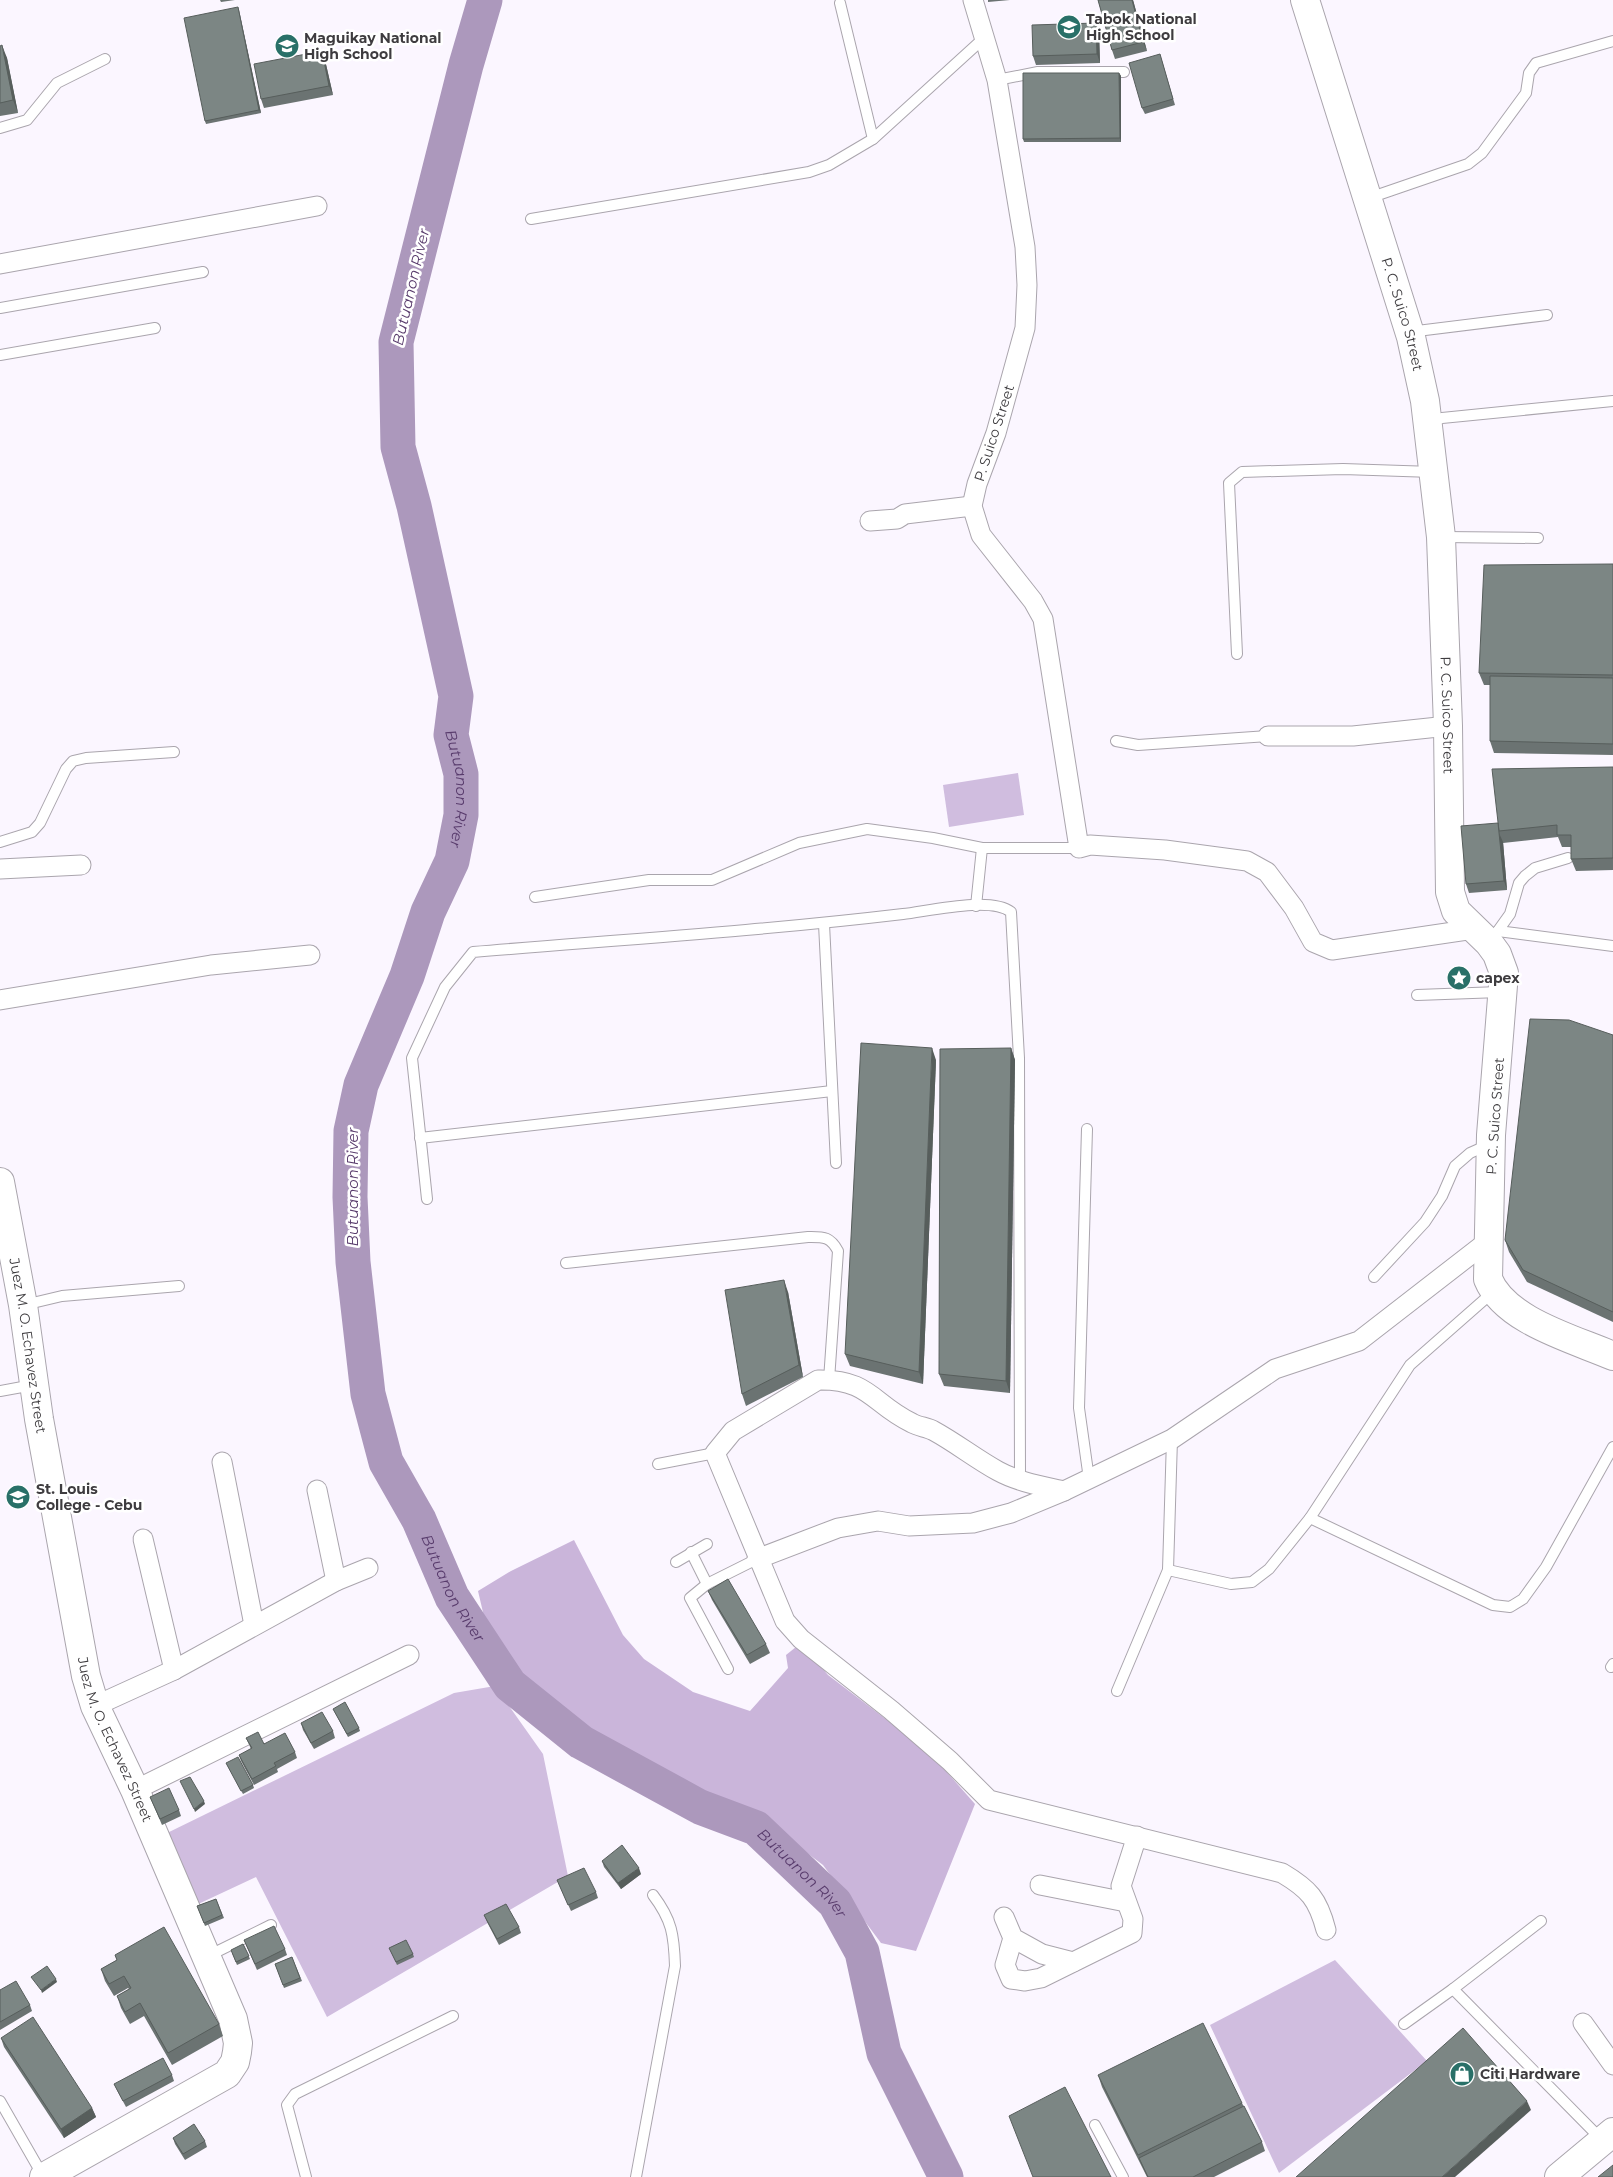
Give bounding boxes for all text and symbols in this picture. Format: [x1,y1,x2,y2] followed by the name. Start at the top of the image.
[1086,10,1197,44] place label: Tabok National High School
[1056,14,1082,40] school or university icon: Tabok National High School
[304,29,442,63] place label: Maguikay National High School
[274,33,300,59] school or university icon: Maguikay National High School
[388,226,433,347] water label: Butuanon River
[1378,255,1427,373] street label: P. C. Suico Street
[970,382,1018,484] street label: P. Suico Street
[1436,656,1458,774] street label: P. C. Suico Street
[441,728,472,850] water label: Butuanon River
[1446,965,1472,991] place icon: capex
[1476,969,1520,987] place label: capex
[1482,1057,1508,1175] street label: P. C. Suico Street
[343,1126,362,1247] water label: Butuanon River
[5,1255,51,1435] street label: Juez M. O. Echavez Street
[36,1480,142,1514] place label: St. Louis College - Cebu
[5,1484,31,1510] school or university icon: St. Louis College - Cebu
[417,1531,490,1646] water label: Butuanon River
[74,1654,157,1825] street label: Juez M. O. Echavez Street
[753,1824,852,1922] water label: Butuanon River
[1449,2061,1475,2087] shop icon: Citi Hardware
[1480,2065,1581,2083] place label: Citi Hardware

